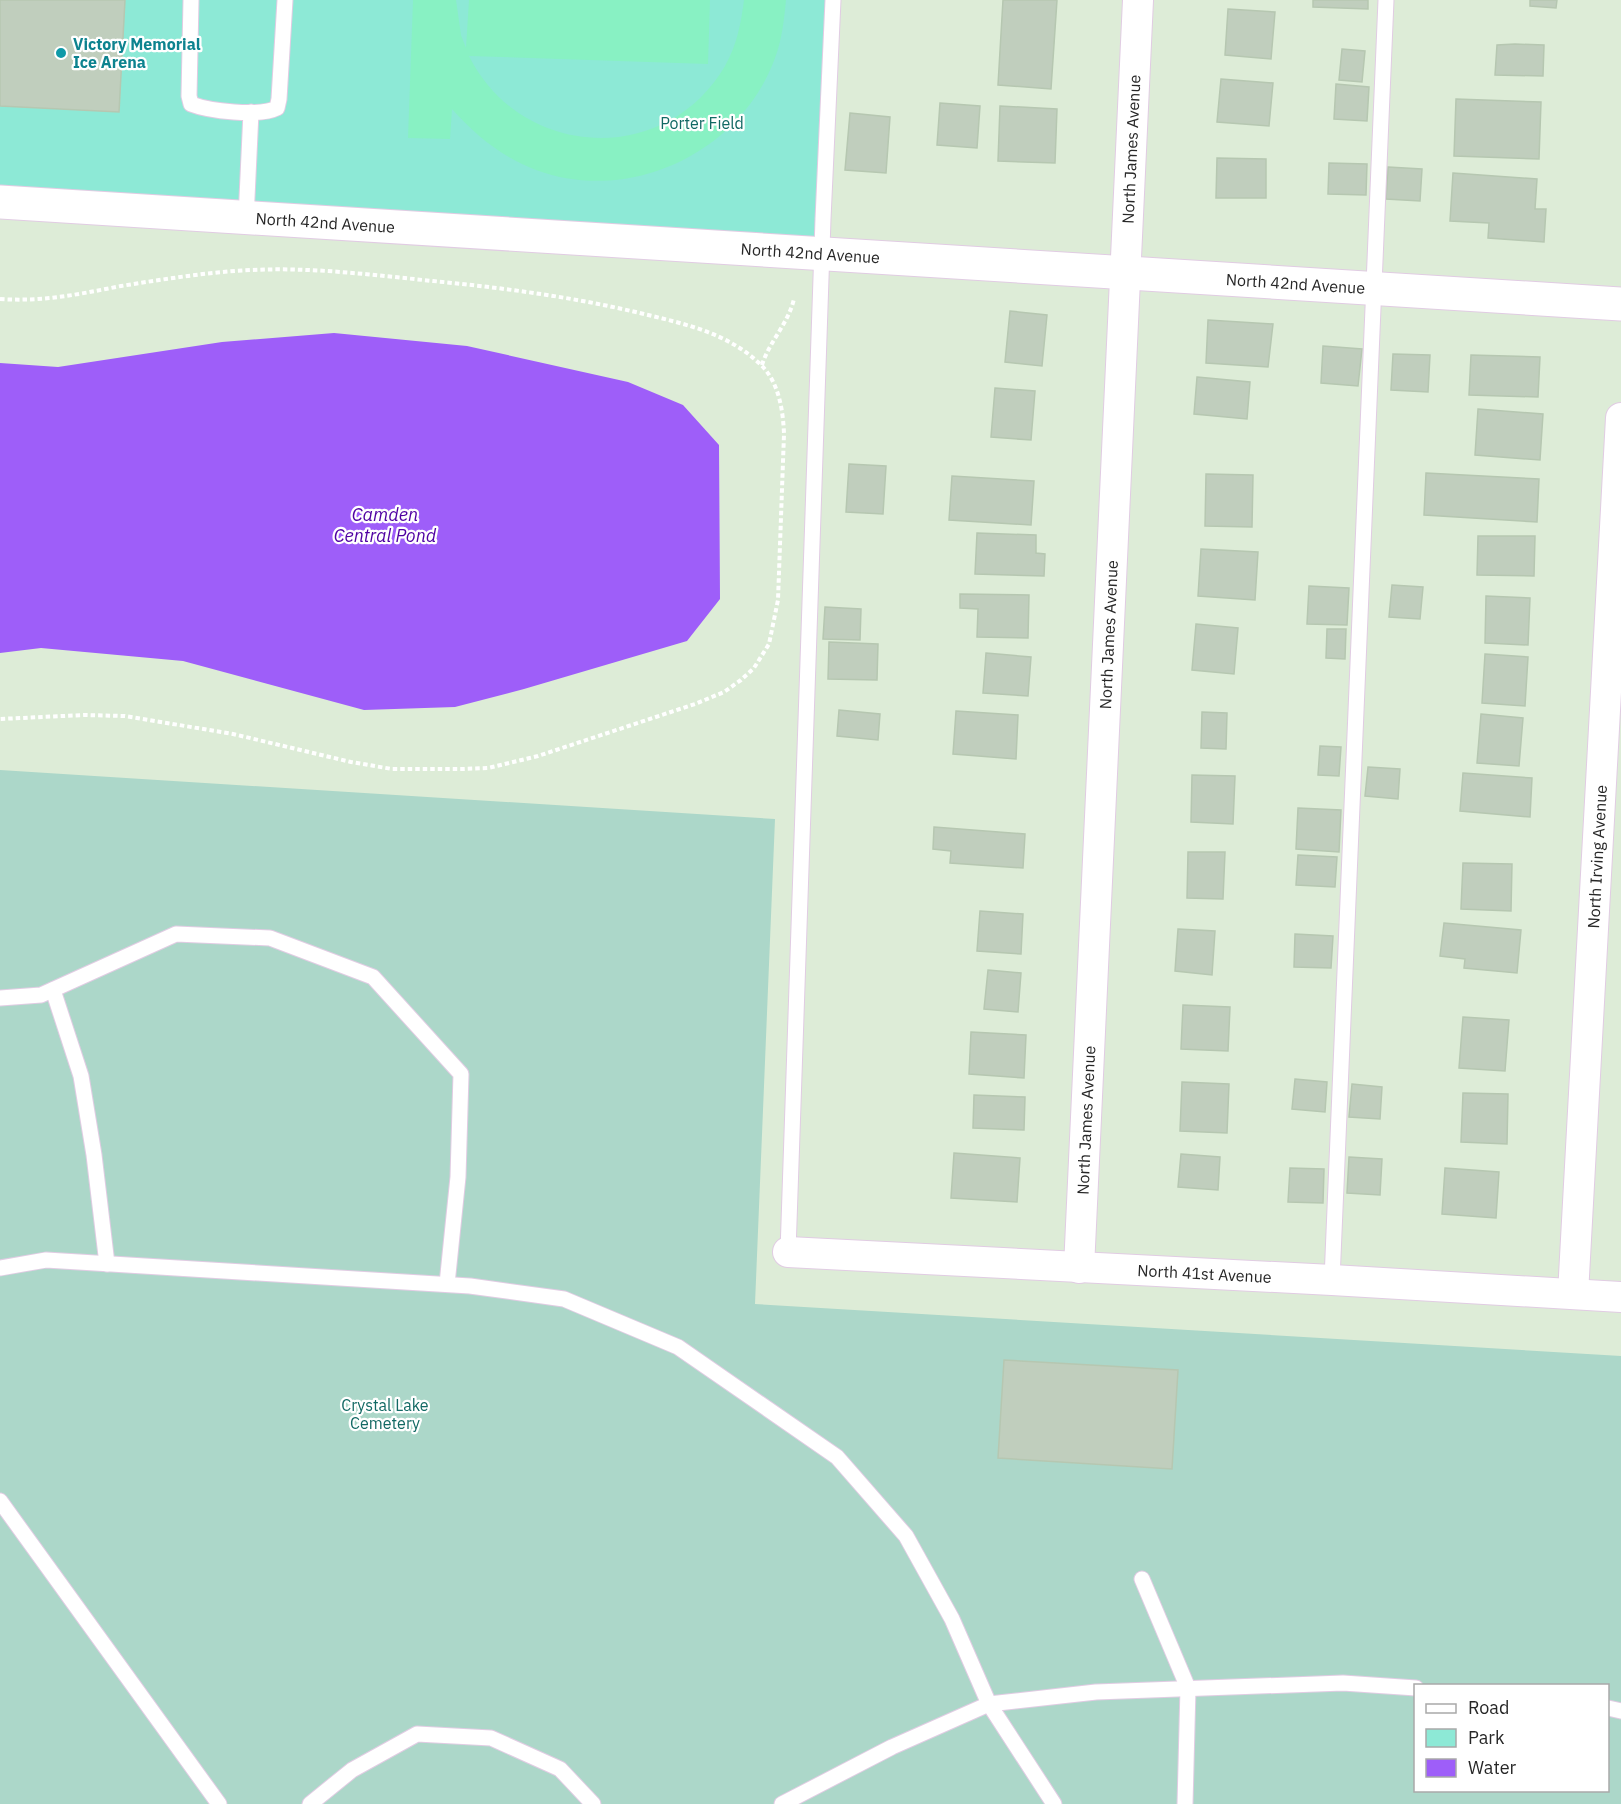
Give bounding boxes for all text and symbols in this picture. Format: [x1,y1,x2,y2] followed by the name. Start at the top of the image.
[73,34,201,72] place label: Victory Memorial Ice Arena
[54,46,68,60] marker: Victory Memorial Ice Arena
[1118,74,1145,224] street label: North James Avenue
[660,113,744,133] park label: Porter Field
[255,208,396,237] street label: North 42nd Avenue
[740,239,881,267] street label: North 42nd Avenue
[1225,269,1366,298] street label: North 42nd Avenue
[334,503,437,547] water label: Camden Central Pond
[1095,559,1122,710] street label: North James Avenue
[1583,784,1611,929] street label: North Irving Avenue
[1072,1045,1099,1195] street label: North James Avenue
[1137,1260,1272,1287] street label: North 41st Avenue
[341,1395,429,1433] park label: Crystal Lake Cemetery
[1414,1684,1609,1792] legend
[1468,1696,1509,1719] text: Road
[1468,1726,1505,1749] text: Park
[1468,1756,1517,1779] text: Water

